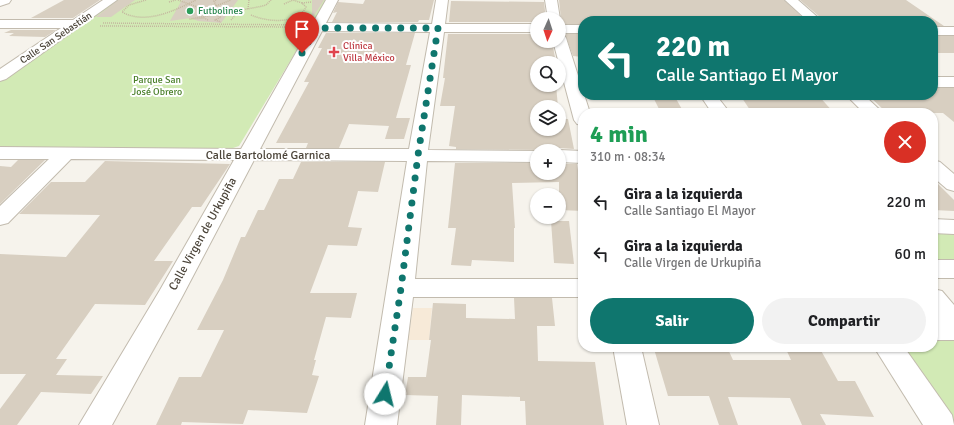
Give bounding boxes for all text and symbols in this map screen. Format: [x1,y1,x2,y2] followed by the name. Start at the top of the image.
[198,5,243,17] place label: Futbolines
[185,6,195,16] marker: Futbolines
[18,9,94,67] street label: Calle San Sebastián
[285,12,319,53] pin
[530,12,566,48] north arrow
[530,12,566,224] map controls
[291,18,313,40] icon: arrive
[656,30,730,64] text: 220 m
[590,32,642,84] icon: left
[343,40,395,64] place label: Clínica Villa México
[328,46,340,58] marker: Clínica Villa México
[530,56,566,92] button: search
[656,64,838,86] text: Calle Santiago El Mayor
[132,74,182,98] park label: Parque San José Obrero
[530,100,566,136] button: layers
[590,119,648,149] text: 4 min
[884,121,926,163] button: close
[530,144,566,180] button: +
[206,148,330,163] street label: Calle Bartolomé Garnica
[590,149,666,165] text: 310 m · 08:34
[166,175,240,293] street label: Calle Virgen de Urkupiña
[624,185,743,203] text: Gira a la izquierda
[530,188,566,224] button: −
[590,191,612,213] icon: left
[886,193,926,211] text: 220 m
[624,203,756,219] text: Calle Santiago El Mayor
[624,237,743,255] text: Gira a la izquierda
[590,243,612,265] icon: left
[895,245,926,263] text: 60 m
[624,255,761,271] text: Calle Virgen de Urkupiña
[590,298,754,344] button: Salir
[762,298,926,344] button: Compartir
[364,373,406,415] position arrow

